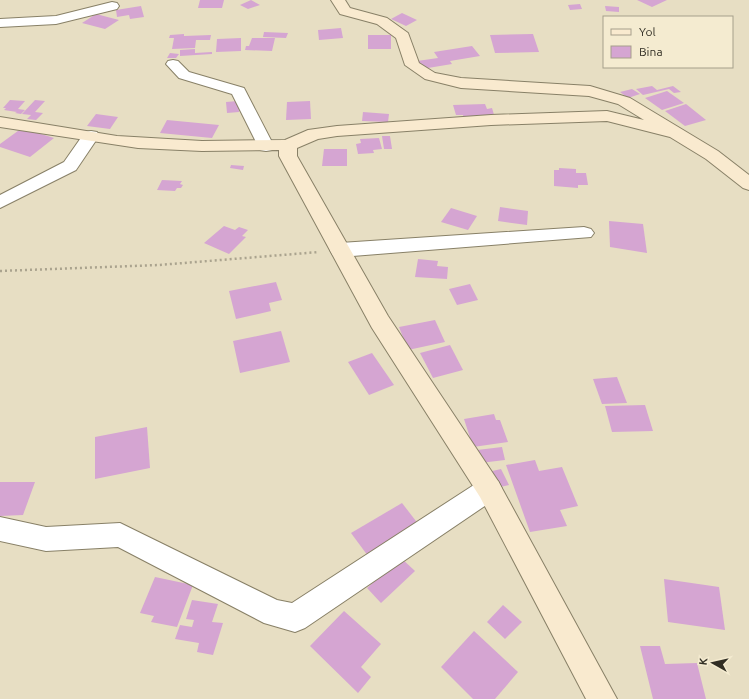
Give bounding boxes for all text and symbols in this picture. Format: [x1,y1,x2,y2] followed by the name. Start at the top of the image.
[603,16,733,68] legend
[639,25,656,38] text: Yol
[639,45,663,58] text: Bina
[693,643,733,683] north arrow
[697,656,710,666] text: K

